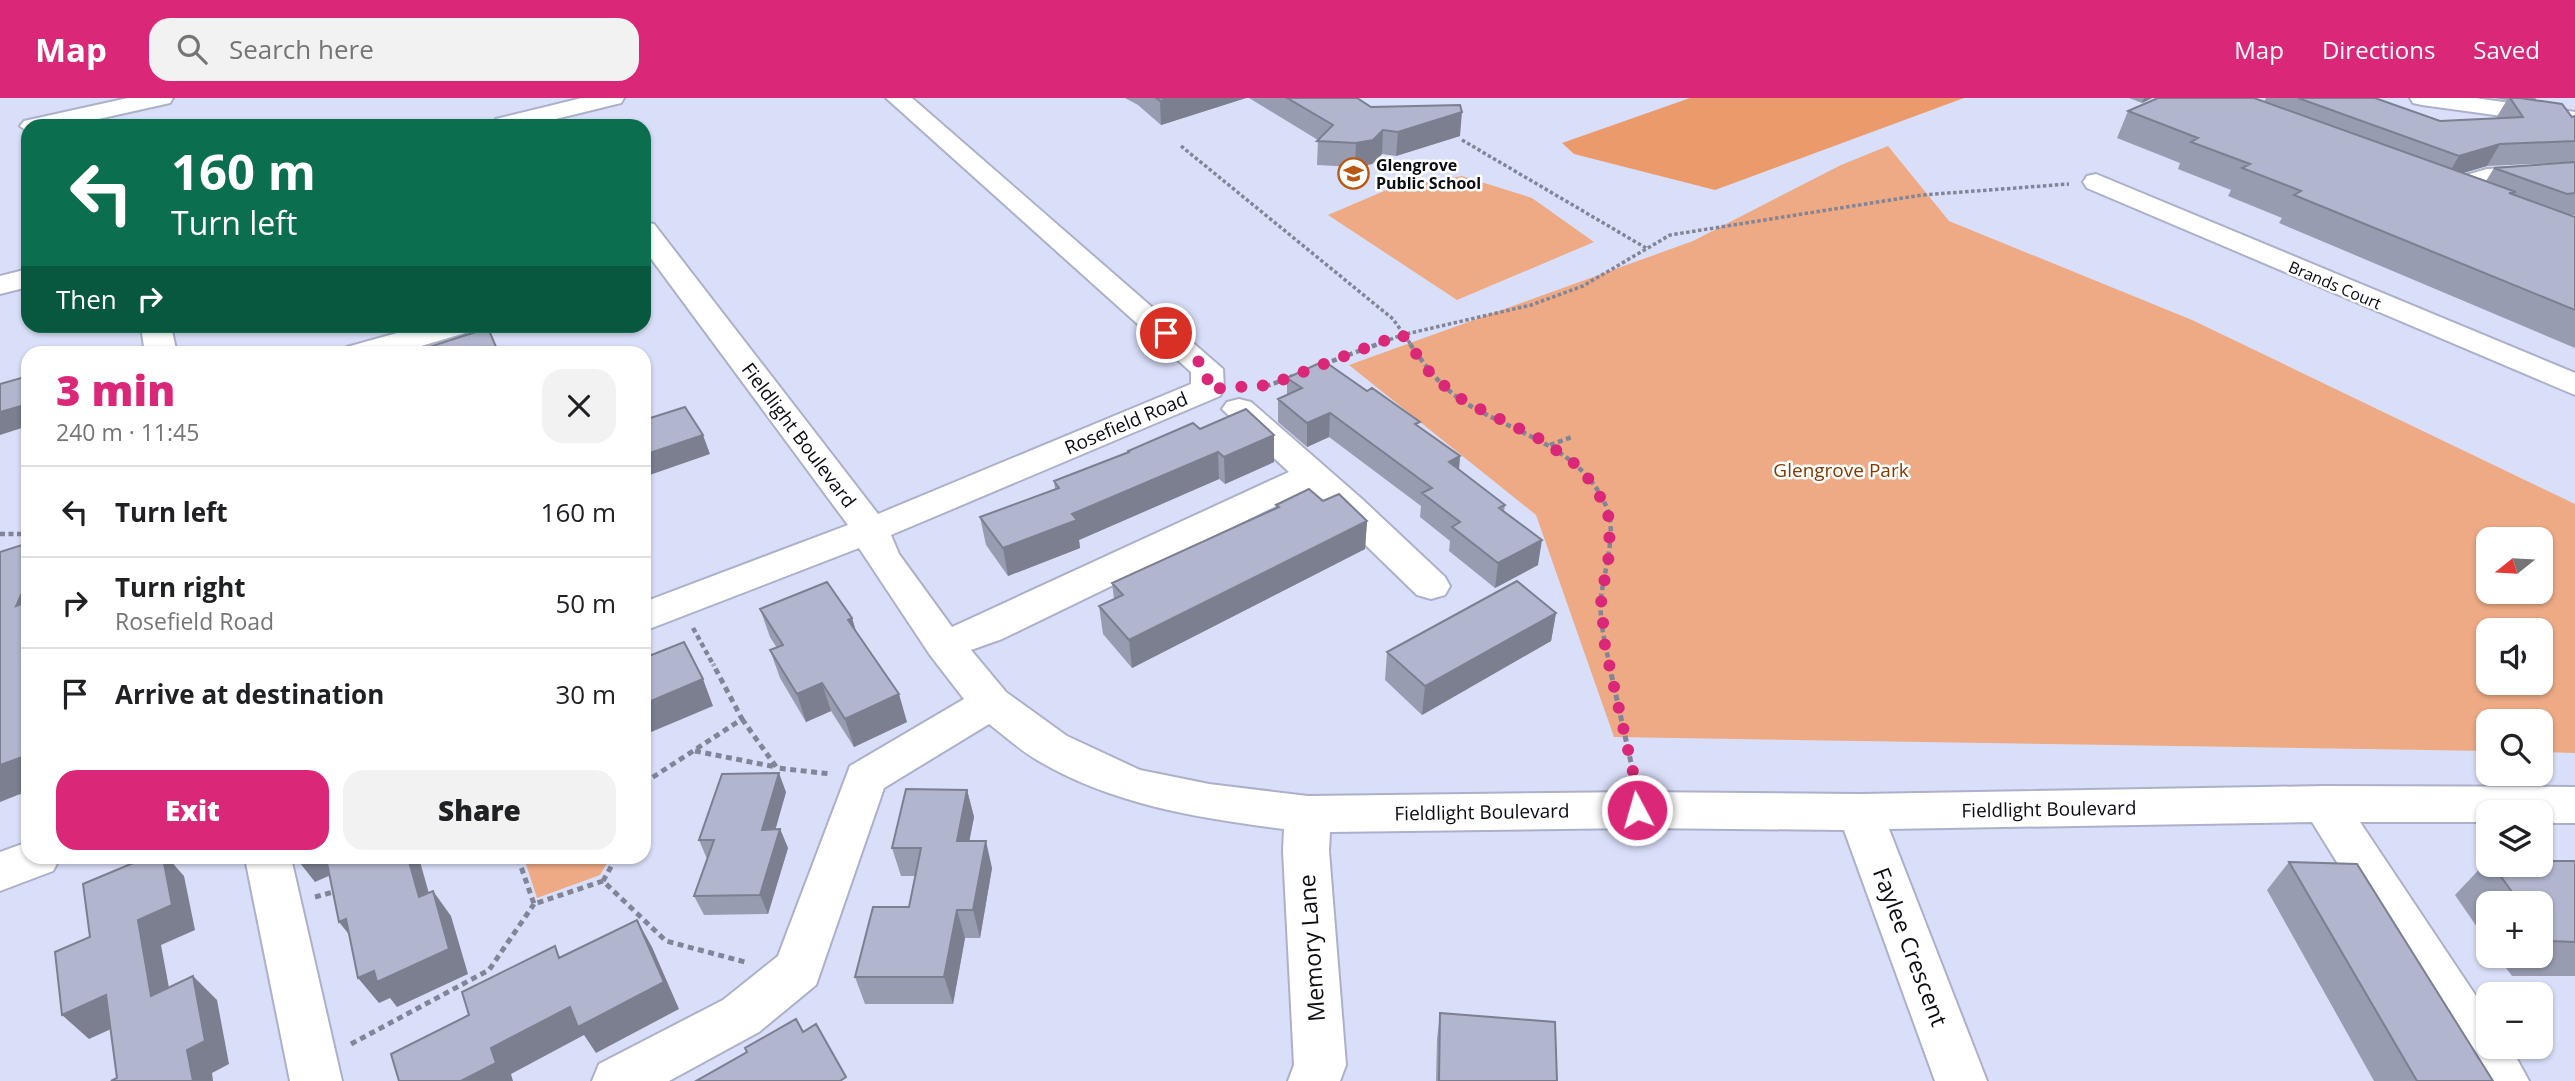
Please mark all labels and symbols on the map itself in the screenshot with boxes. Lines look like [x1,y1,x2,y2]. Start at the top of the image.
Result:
place label: Glengrove Public School [1376,154,1481,194]
school or university icon: Glengrove Public School [1336,157,1370,191]
street label: Brands Court [2285,256,2385,315]
pin [1136,303,1196,363]
street label: Fieldlight Boulevard [736,357,862,513]
street label: Rosefield Road [1060,385,1192,461]
park label: Glengrove Park [1773,457,1909,483]
north arrow [2476,527,2553,604]
position arrow [1600,773,1674,847]
street label: Fieldlight Boulevard [1961,794,2137,824]
street label: Fieldlight Boulevard [1394,797,1570,827]
street label: Faylee Crescent [1866,863,1956,1031]
street label: Memory Lane [1290,873,1332,1023]

